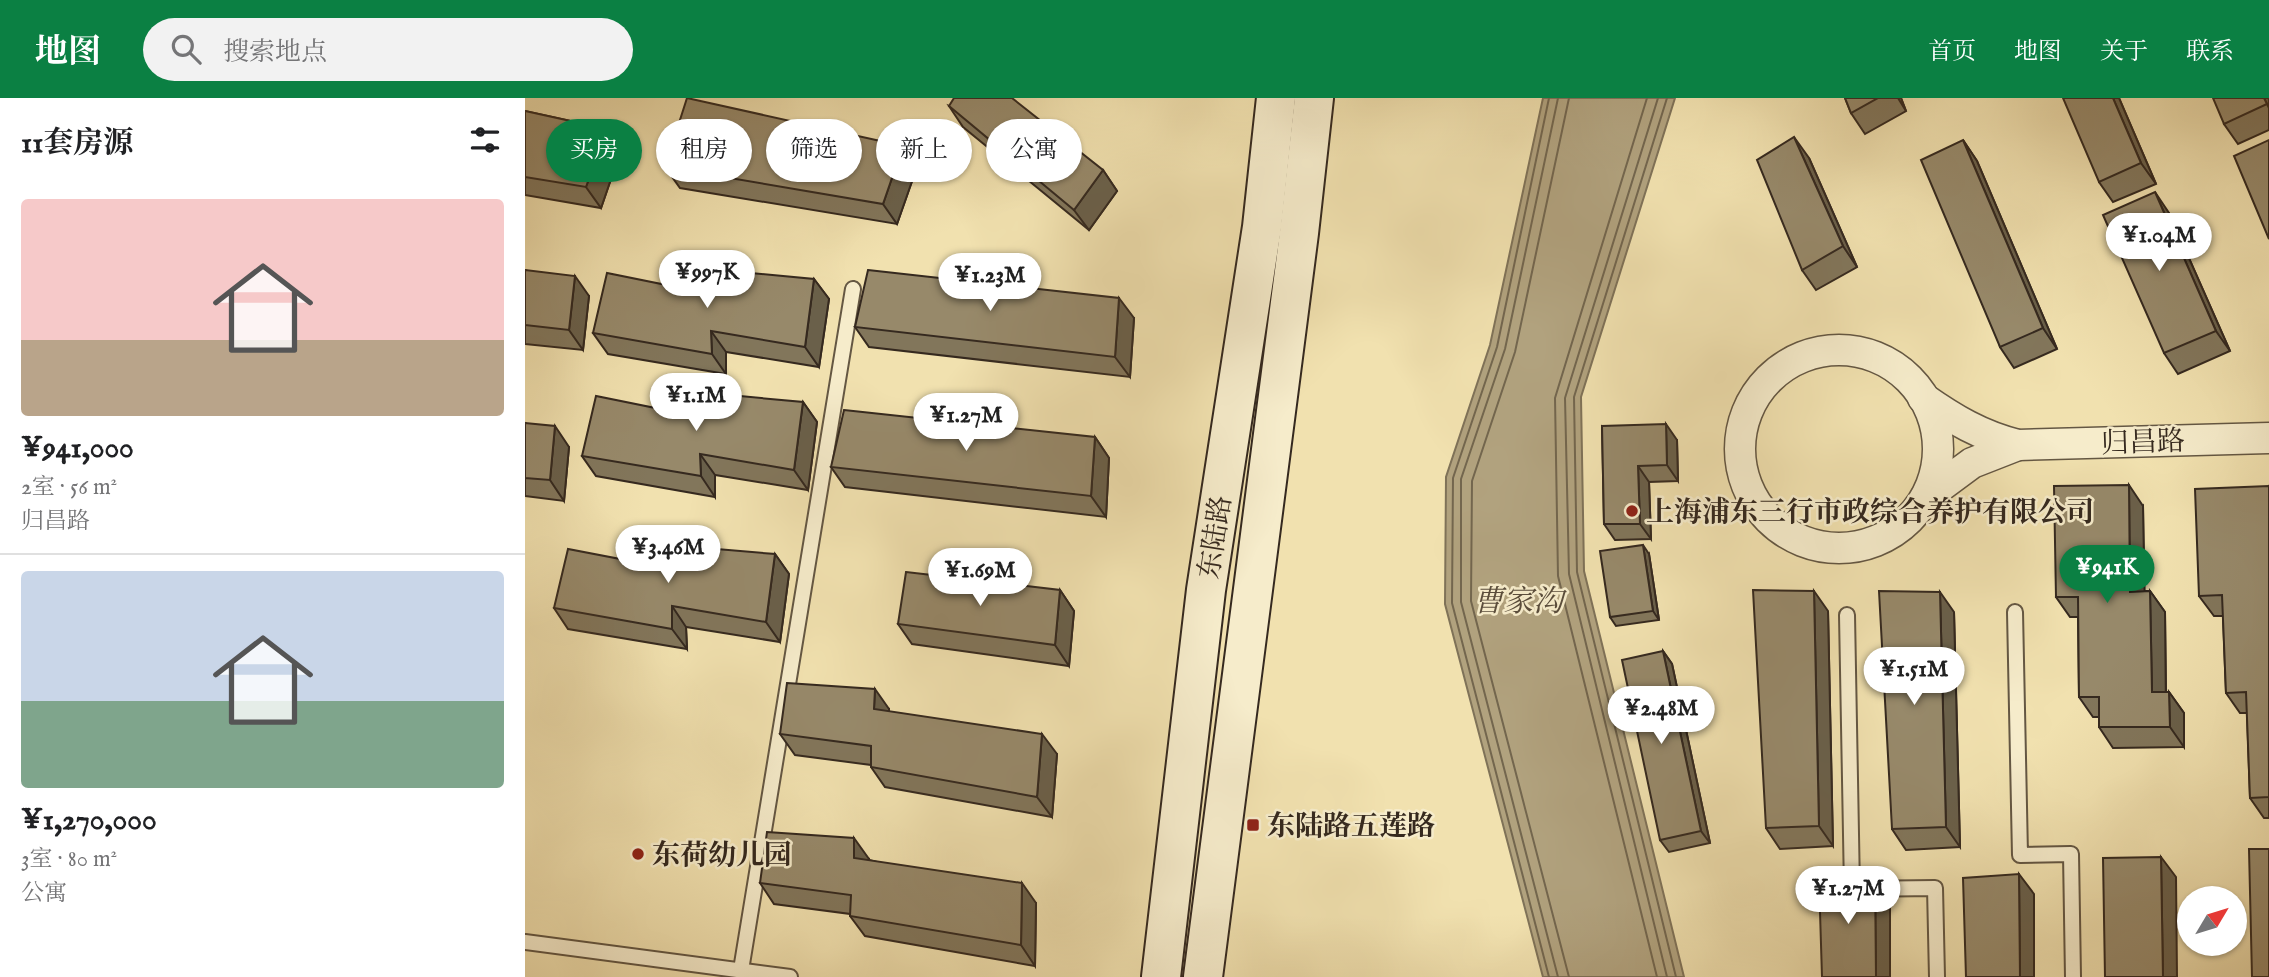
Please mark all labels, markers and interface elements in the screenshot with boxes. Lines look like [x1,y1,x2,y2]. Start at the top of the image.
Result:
search box [143,18,633,81]
icon: search [167,30,205,68]
text: 地图 [35,32,101,74]
text: 搜索地点 [223,36,327,69]
text: 首页 [1928,37,1976,68]
text: 地图 [2014,37,2062,68]
text: 关于 [2100,37,2148,68]
text: 联系 [2186,37,2234,68]
chip: 买房 [546,119,642,182]
chip: 租房 [656,119,752,182]
chip: 筛选 [766,119,862,182]
chip: 新上 [876,119,972,182]
chip: 公寓 [986,119,1082,182]
icon: filters [466,121,504,159]
text: 11套房源 [21,125,133,163]
pin: ¥1.04M [2102,214,2216,273]
text: ¥1.04M [2122,221,2196,250]
icon: home [200,245,326,371]
pin: ¥997K [658,250,756,310]
pin: ¥1.23M [933,254,1047,313]
text: ¥997K [675,258,739,287]
text: ¥1.23M [954,261,1026,290]
pin: ¥1.1M [647,374,745,433]
text: ¥1.1M [666,381,726,410]
pin: ¥1.27M [909,394,1023,453]
text: ¥1.27M [929,401,1003,430]
street label: 归昌路 [2100,425,2186,462]
text: ¥941,000 [21,430,134,468]
text: 2室 · 56 m² [21,473,117,502]
street label: 东陆路 [1193,493,1240,582]
place label: 上海浦东三行市政综合养护有限公司 [1646,496,2094,531]
marker: 上海浦东三行市政综合养护有限公司 [1624,503,1640,519]
text: 归昌路 [21,507,90,536]
pin: ¥3.46M [611,526,725,585]
text: ¥3.46M [631,533,705,562]
pin: ¥941K [2058,546,2156,605]
pin: ¥1.69M [923,548,1037,608]
text: ¥941K [2075,553,2139,582]
text: ¥1.69M [944,556,1016,585]
water label: 曹家沟 [1473,584,1567,622]
icon: home [200,617,326,743]
pin: ¥1.51M [1857,648,1971,707]
text: ¥1.51M [1880,655,1948,684]
pin: ¥2.48M [1604,686,1718,746]
text: ¥2.48M [1624,694,1698,723]
text: ¥1,270,000 [21,802,157,840]
place label: 东陆路五莲路 [1267,810,1435,845]
marker: 东陆路五莲路 [1245,817,1261,833]
place label: 东荷幼儿园 [652,839,792,874]
text: 3室 · 80 m² [21,845,117,874]
marker: 东荷幼儿园 [630,846,646,862]
pin: ¥1.27M [1791,866,1905,926]
text: ¥1.27M [1811,874,1885,903]
text: 公寓 [21,879,67,908]
north arrow [2177,886,2247,956]
map controls [2177,886,2247,956]

